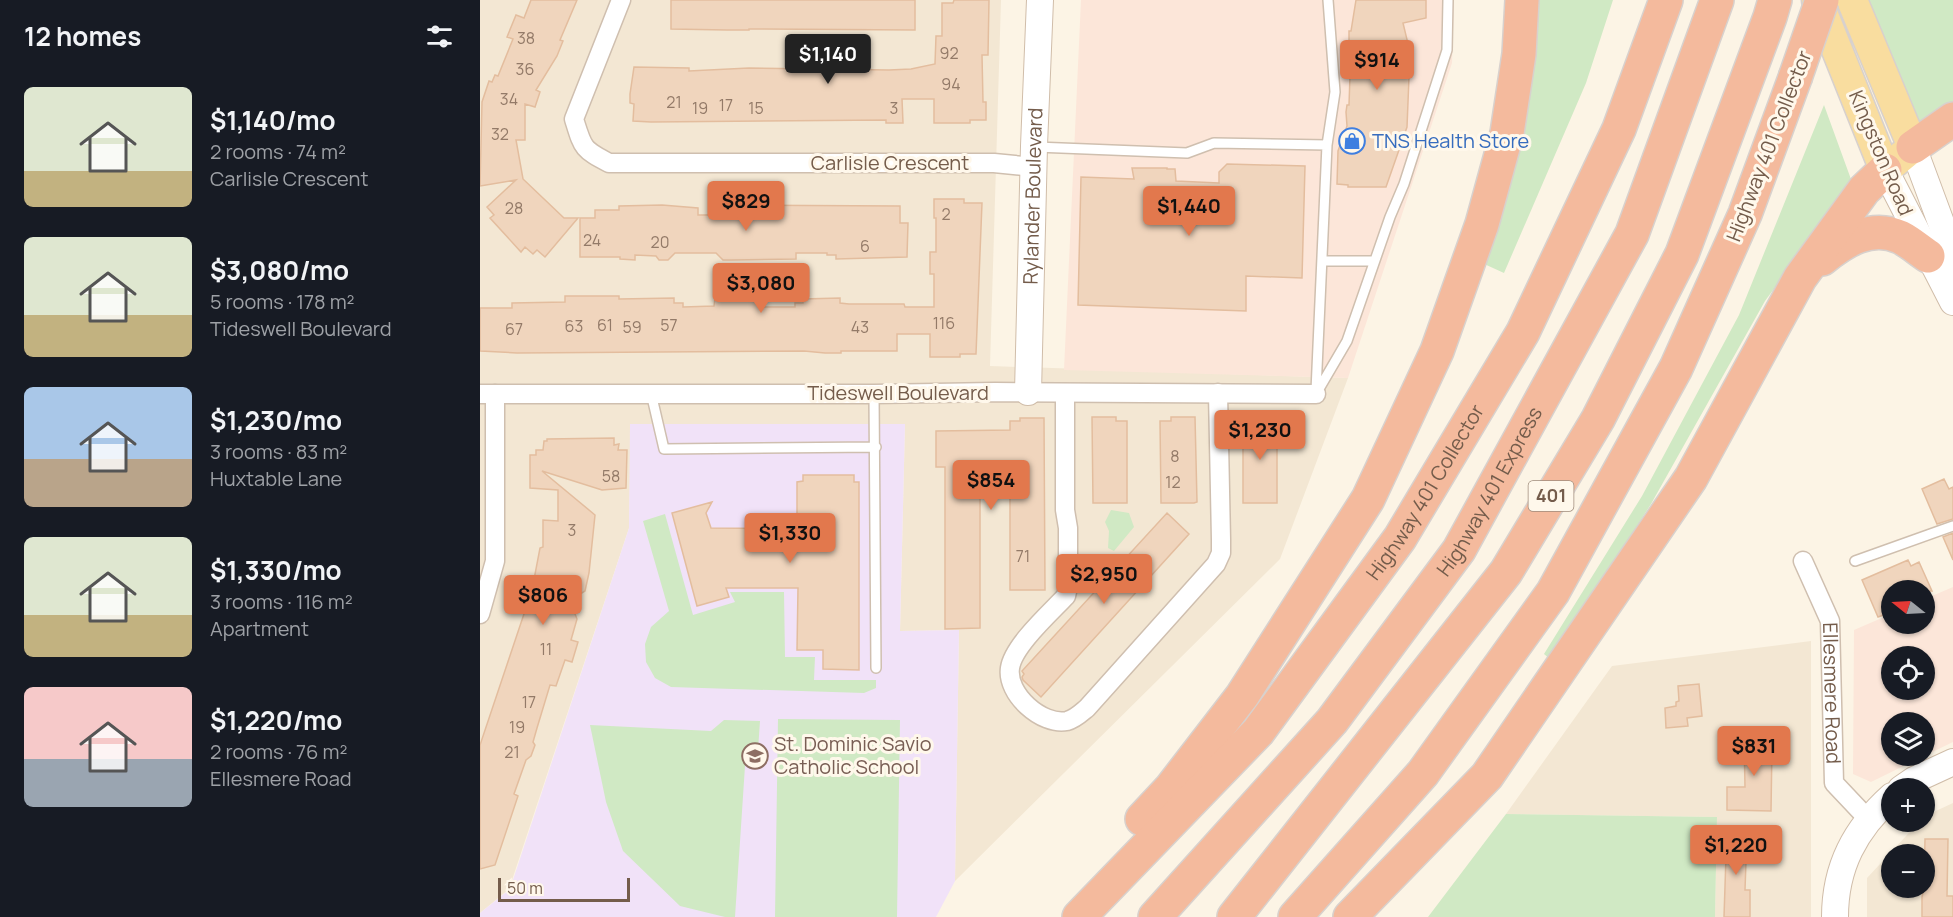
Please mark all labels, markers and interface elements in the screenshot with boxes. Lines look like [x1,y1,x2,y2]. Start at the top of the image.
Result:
text: 12 homes [24,18,141,54]
icon: filters [423,20,456,53]
house number: 38 [517,27,535,49]
pin: $1,140 [779,34,877,85]
text: $1,140 [799,40,857,67]
pin: $914 [1341,40,1413,91]
house number: 92 [939,42,959,64]
text: $914 [1354,46,1400,73]
street label: Highway 401 Collector [1720,46,1817,245]
house number: 36 [516,58,534,80]
house number: 94 [941,73,961,95]
street label: Kingston Road [1843,86,1920,220]
house number: 34 [500,88,518,110]
house number: 21 [666,91,682,113]
house number: 17 [719,94,733,116]
house number: 19 [692,97,708,119]
house number: 15 [748,97,764,119]
house number: 3 [890,97,898,119]
text: $1,140/mo [210,102,335,138]
street label: Rylander Boulevard [1017,107,1049,285]
icon: home [72,111,144,183]
house number: 32 [491,123,509,145]
shop icon: TNS Health Store [1337,126,1367,156]
place label: TNS Health Store [1372,127,1529,154]
text: 2 rooms · 74 m² [210,138,346,165]
street label: Carlisle Crescent [811,149,969,176]
text: Carlisle Crescent [210,165,368,192]
pin: $829 [710,181,782,232]
pin: $1,440 [1140,186,1238,237]
text: $829 [721,187,771,214]
text: $1,440 [1157,192,1221,219]
house number: 28 [505,197,523,219]
house number: 2 [941,203,951,225]
house number: 24 [583,229,601,251]
house number: 20 [651,231,669,253]
house number: 6 [860,235,870,257]
text: $3,080/mo [210,252,349,288]
icon: home [72,261,144,333]
pin: $3,080 [712,263,810,314]
text: $3,080 [727,269,795,296]
text: 5 rooms · 178 m² [210,288,355,315]
house number: 116 [933,312,955,334]
house number: 61 [597,314,613,336]
house number: 57 [660,314,678,336]
text: Tideswell Boulevard [210,315,392,342]
house number: 63 [565,315,583,337]
house number: 59 [622,316,642,338]
house number: 43 [851,316,869,338]
house number: 67 [505,318,523,340]
street label: Tideswell Boulevard [807,379,989,406]
street label: Highway 401 Collector [1360,399,1490,585]
text: $1,230/mo [210,402,342,438]
street label: Highway 401 Express [1430,402,1548,582]
pin: $1,230 [1211,410,1309,461]
icon: home [72,411,144,483]
text: $1,230 [1228,416,1292,443]
text: 3 rooms · 83 m² [210,438,347,465]
house number: 8 [1170,445,1180,467]
pin: $854 [955,460,1027,511]
text: Huxtable Lane [210,465,342,492]
house number: 58 [602,465,620,487]
text: $854 [967,466,1015,493]
house number: 12 [1165,471,1181,493]
road number: 401 [1528,481,1574,511]
pin: $1,330 [741,513,839,564]
house number: 3 [568,519,576,541]
text: $1,330 [758,519,822,546]
house number: 71 [1016,545,1030,567]
text: $1,330/mo [210,552,342,588]
pin: $2,950 [1055,554,1153,605]
text: $2,950 [1070,560,1138,587]
icon: home [72,561,144,633]
pin: $806 [507,575,579,626]
north arrow [1881,580,1935,634]
map controls [1881,580,1935,898]
text: $806 [518,581,568,608]
text: 3 rooms · 116 m² [210,588,353,615]
text: Apartment [210,615,309,642]
street label: Ellesmere Road [1817,622,1848,764]
house number: 11 [540,638,552,660]
button: locate [1881,646,1935,700]
house number: 17 [522,691,536,713]
text: $1,220/mo [210,702,342,738]
icon: home [72,711,144,783]
button: layers [1881,712,1935,766]
house number: 19 [509,716,525,738]
pin: $831 [1718,726,1790,777]
place label: St. Dominic Savio Catholic School [774,730,932,780]
text: $831 [1731,732,1777,759]
text: 2 rooms · 76 m² [210,738,347,765]
house number: 21 [504,741,520,763]
school or university icon: St. Dominic Savio Catholic School [740,741,770,771]
text: Ellesmere Road [210,765,352,792]
button: + [1881,778,1935,832]
pin: $1,220 [1687,825,1785,876]
text: $1,220 [1704,831,1768,858]
button: − [1881,844,1935,898]
scale bar [498,875,630,902]
text: 50 m [507,877,543,899]

